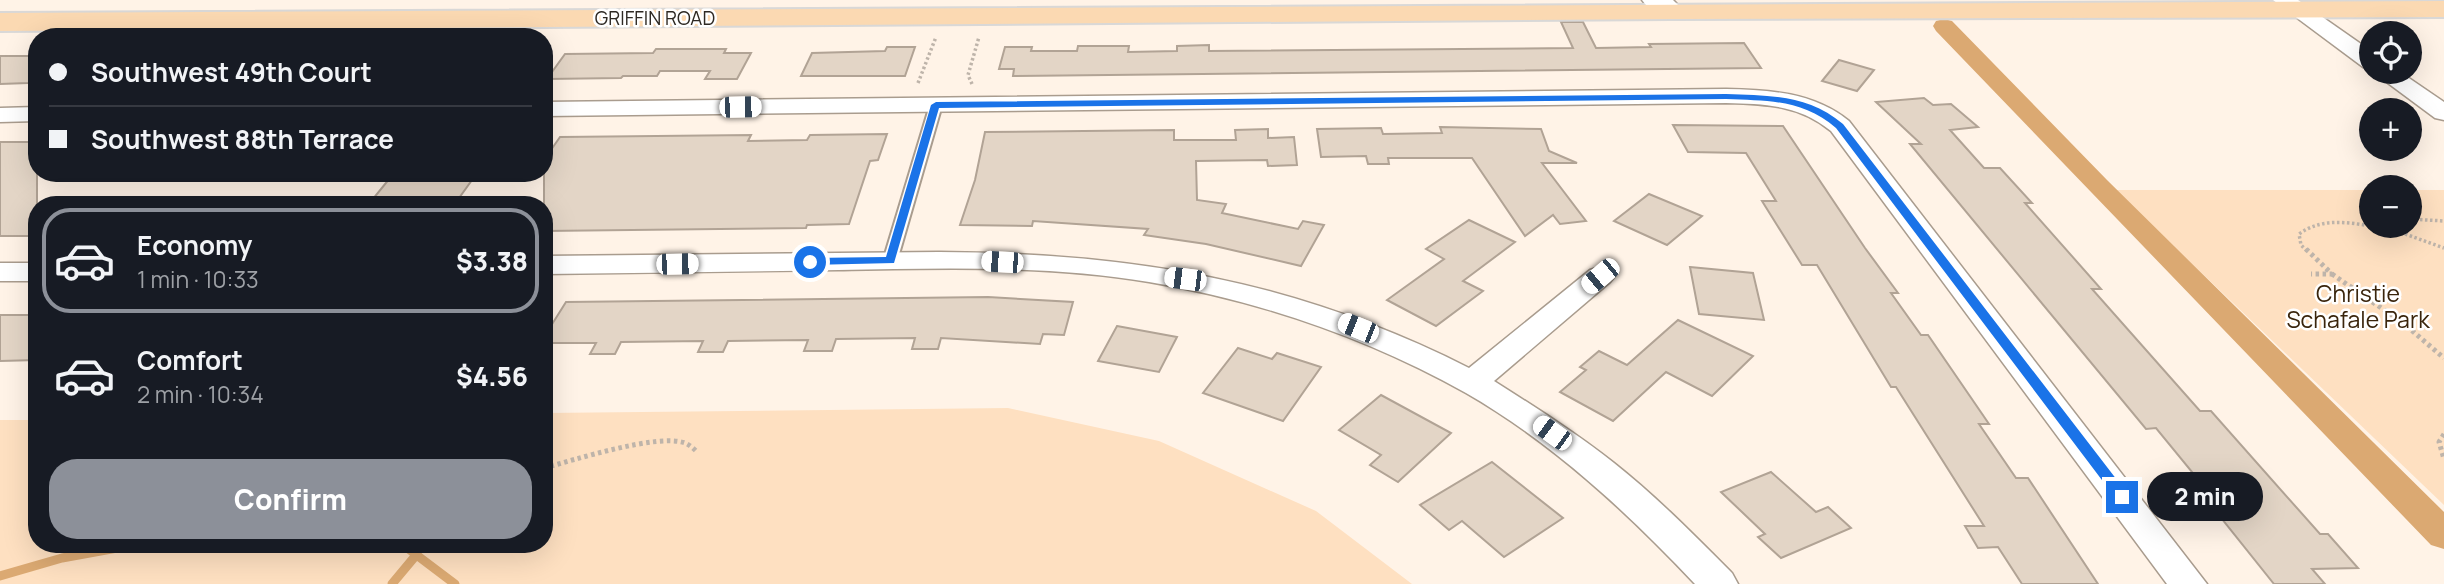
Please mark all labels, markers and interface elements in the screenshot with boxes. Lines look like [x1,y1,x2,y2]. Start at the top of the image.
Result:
street label: GRIFFIN ROAD [595,5,715,31]
map controls [2359,21,2422,238]
button: locate [2359,21,2422,84]
text: Southwest 49th Court [91,54,372,90]
car [719,96,762,118]
button: + [2359,98,2422,161]
text: Southwest 88th Terrace [91,121,394,157]
button: − [2359,175,2422,238]
text: Economy [137,227,252,263]
icon: car [53,229,116,292]
text: $3.38 [456,243,528,279]
route start [794,246,826,278]
car [981,250,1024,274]
car [656,253,699,275]
car [1578,254,1623,298]
text: 1 min · 10:33 [137,263,259,295]
car [1163,266,1208,292]
park label: Christie Schafale Park [2286,277,2430,335]
car [1335,310,1382,346]
text: Comfort [137,342,243,378]
icon: car [53,344,116,407]
text: $4.56 [456,358,528,394]
text: 2 min · 10:34 [137,378,264,410]
car [1529,412,1576,454]
button: Confirm [49,459,532,539]
callout: 2 min [2146,472,2262,522]
text: 2 min [2175,480,2236,512]
route end [2106,481,2138,513]

